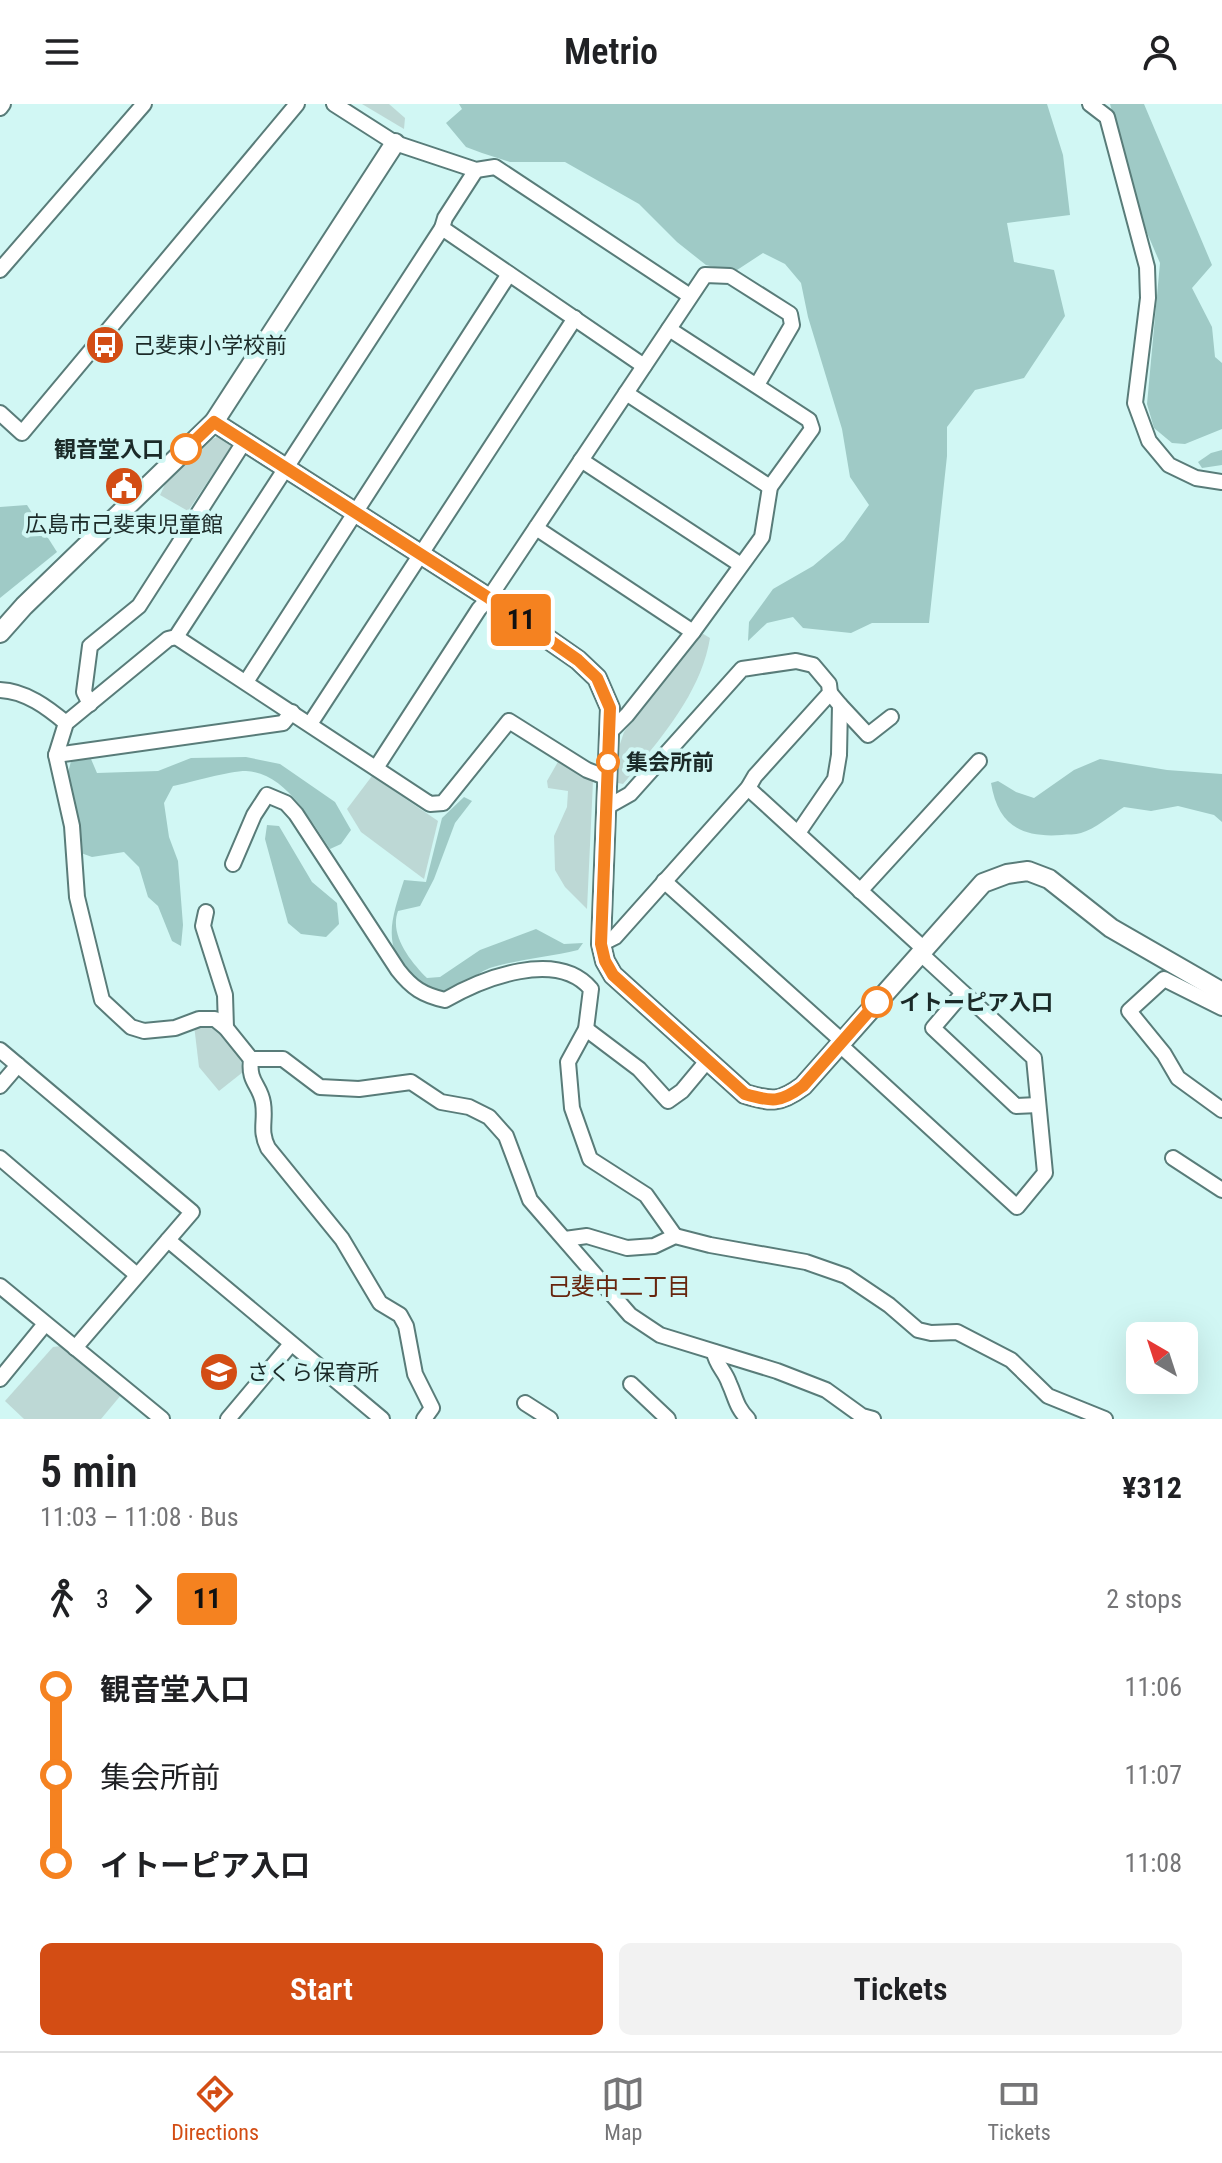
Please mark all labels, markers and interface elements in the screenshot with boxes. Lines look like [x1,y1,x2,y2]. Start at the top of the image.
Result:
icon: menu [40,30,84,74]
icon: person [1138,30,1182,74]
text: Metrio [564,31,658,73]
bus stop icon: 己斐東小学校前 [84,324,126,366]
place label: 己斐東小学校前 [133,333,287,358]
marker: 観音堂入口 [171,434,201,464]
place label: 観音堂入口 [54,437,164,462]
public building icon: 広島市己斐東児童館 [103,465,145,507]
place label: 広島市己斐東児童館 [25,512,223,537]
line badge: 11 [485,594,557,646]
text: 11 [507,603,535,636]
place label: 集会所前 [626,750,714,775]
marker: 集会所前 [597,751,619,773]
marker: イトーピア入口 [862,987,892,1017]
place label: イトーピア入口 [899,990,1053,1015]
district label: 己斐中二丁目 [547,1273,691,1301]
north arrow [1126,1322,1198,1394]
map controls [1126,1322,1198,1394]
school or university icon: さくら保育所 [198,1351,240,1393]
place label: さくら保育所 [247,1360,379,1385]
text: 5 min [40,1446,137,1498]
text: ¥312 [1122,1470,1182,1505]
text: 11:03 – 11:08 · Bus [40,1502,239,1532]
icon: walk [40,1577,84,1621]
icon: forward [121,1577,165,1621]
text: 11 [193,1582,221,1615]
text: 3 [96,1584,109,1614]
text: 2 stops [1106,1584,1182,1614]
text: 観音堂入口 [100,1672,250,1707]
text: 11:06 [1125,1672,1182,1702]
text: 集会所前 [100,1760,220,1795]
text: 11:07 [1125,1760,1182,1790]
text: イトーピア入口 [100,1848,310,1883]
text: 11:08 [1125,1848,1182,1878]
button: Start [40,1943,603,2035]
button: Tickets [619,1943,1182,2035]
tab: Directions [171,2072,259,2145]
tab: Map [601,2072,645,2145]
tab: Tickets [988,2072,1051,2145]

